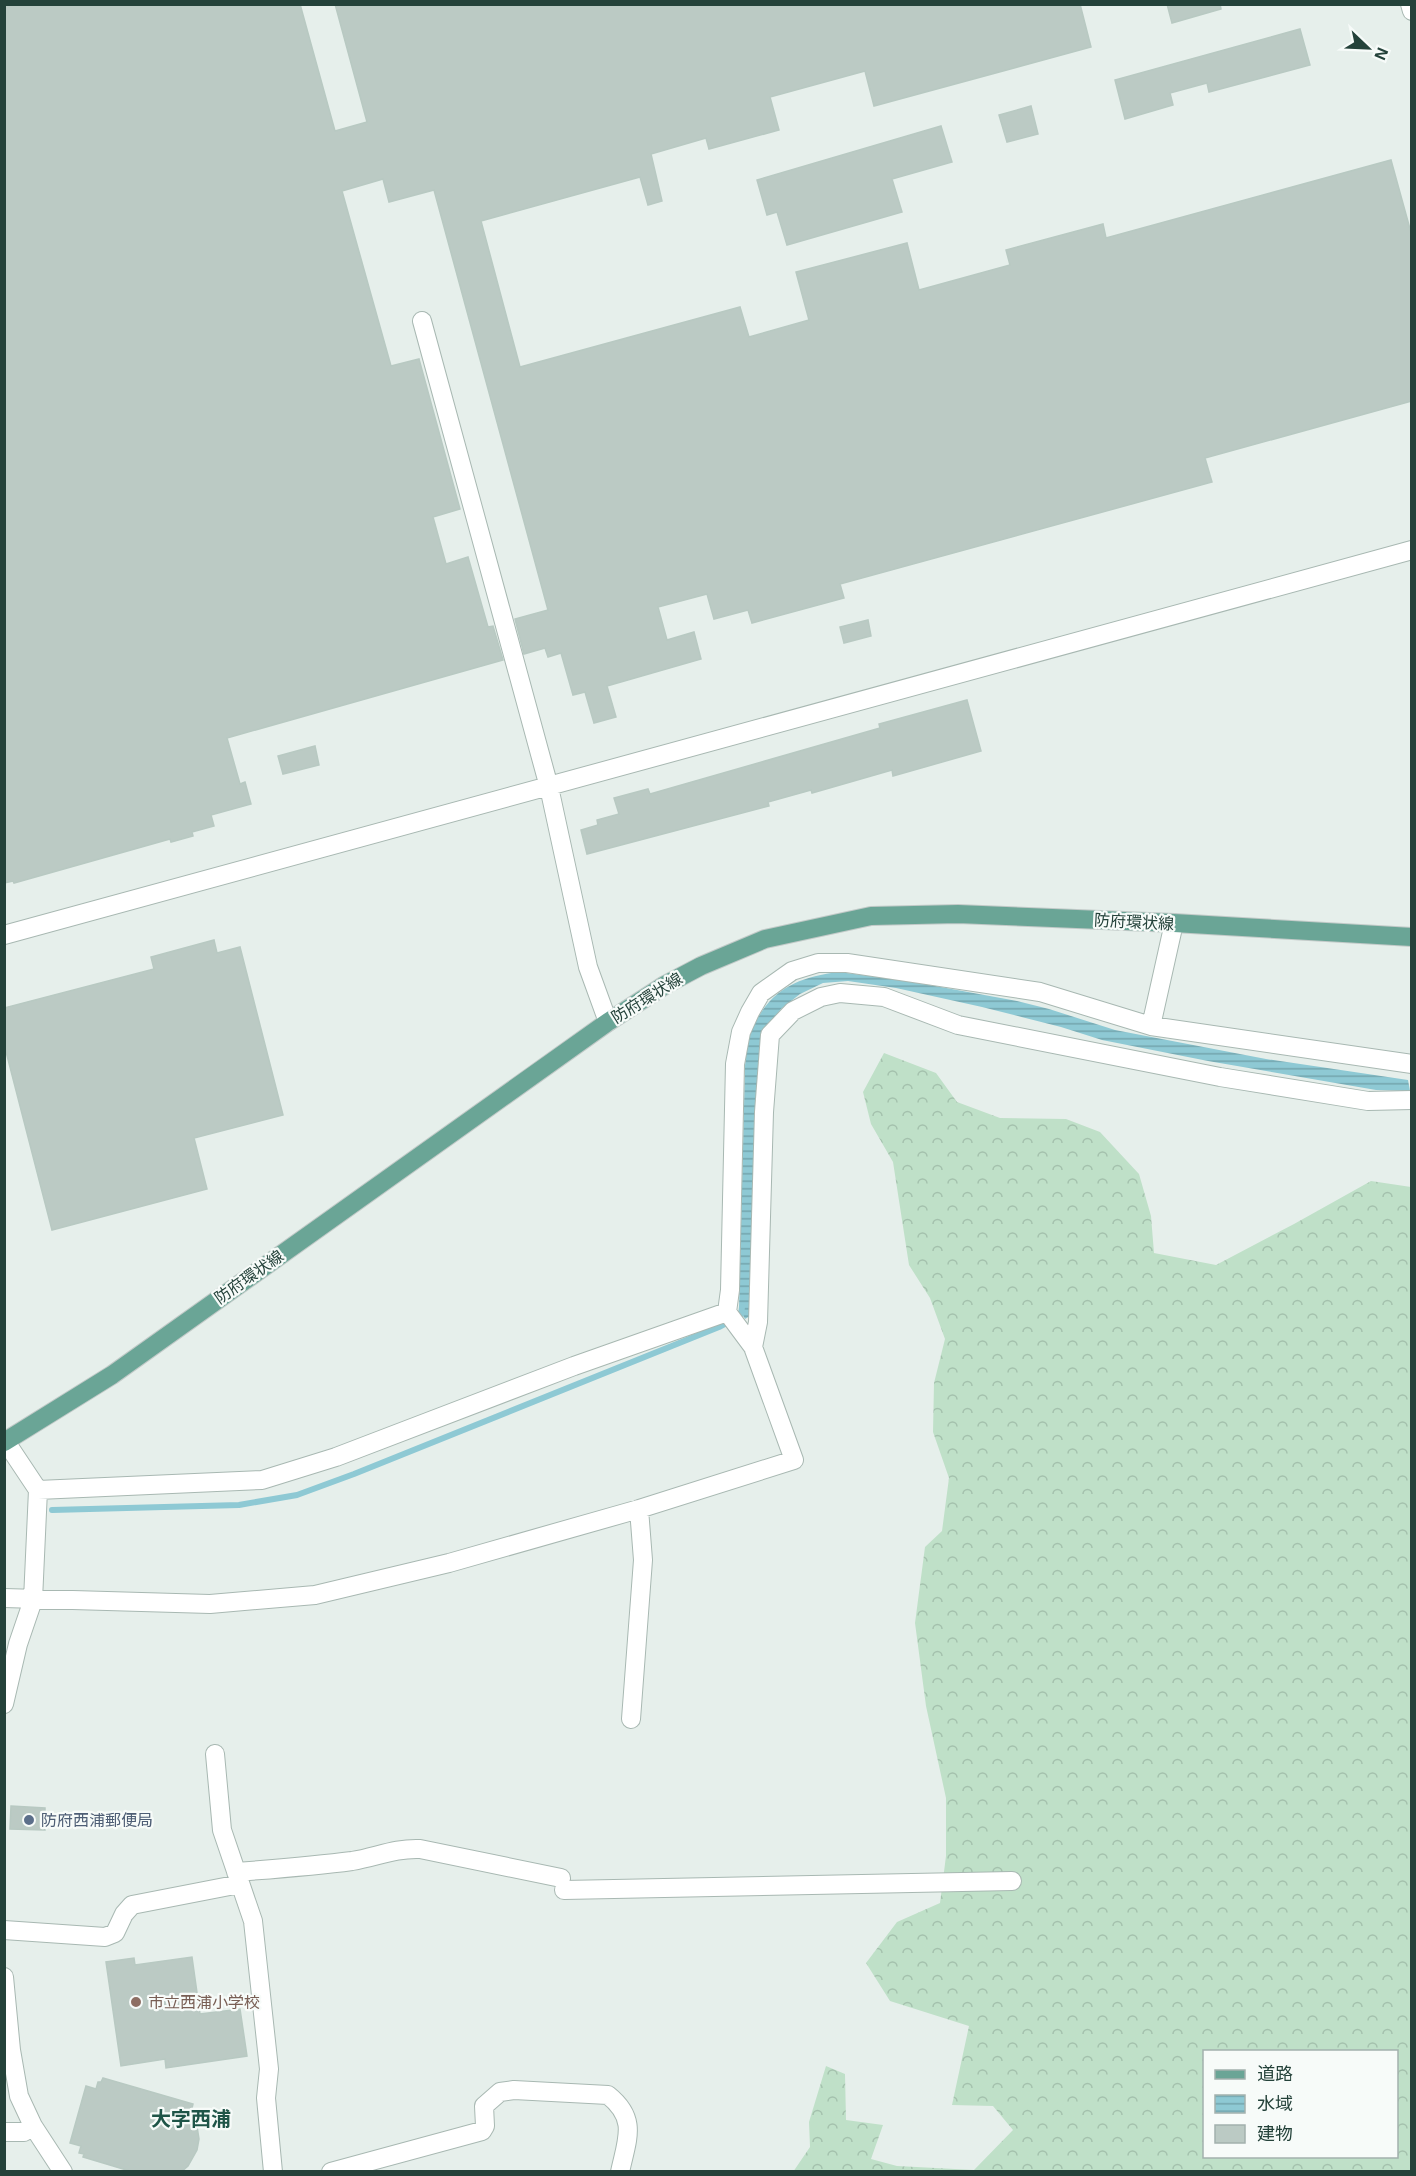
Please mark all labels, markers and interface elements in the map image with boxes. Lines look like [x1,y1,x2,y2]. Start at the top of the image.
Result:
north arrow [1338,18,1398,78]
text: N [1371,45,1391,62]
street label: 防府環状線 [1094,911,1174,933]
street label: 防府環状線 [609,970,685,1026]
street label: 防府環状線 [211,1247,287,1307]
place label: 防府西浦郵便局 [41,1812,153,1829]
marker: 防府西浦郵便局 [22,1813,36,1827]
place label: 市立西浦小学校 [148,1994,260,2011]
marker: 市立西浦小学校 [129,1995,143,2009]
legend [1203,2050,1398,2158]
text: 道路 [1257,2064,1293,2084]
text: 水域 [1257,2094,1293,2114]
district label: 大字西浦 [151,2108,231,2130]
text: 建物 [1257,2124,1293,2144]

